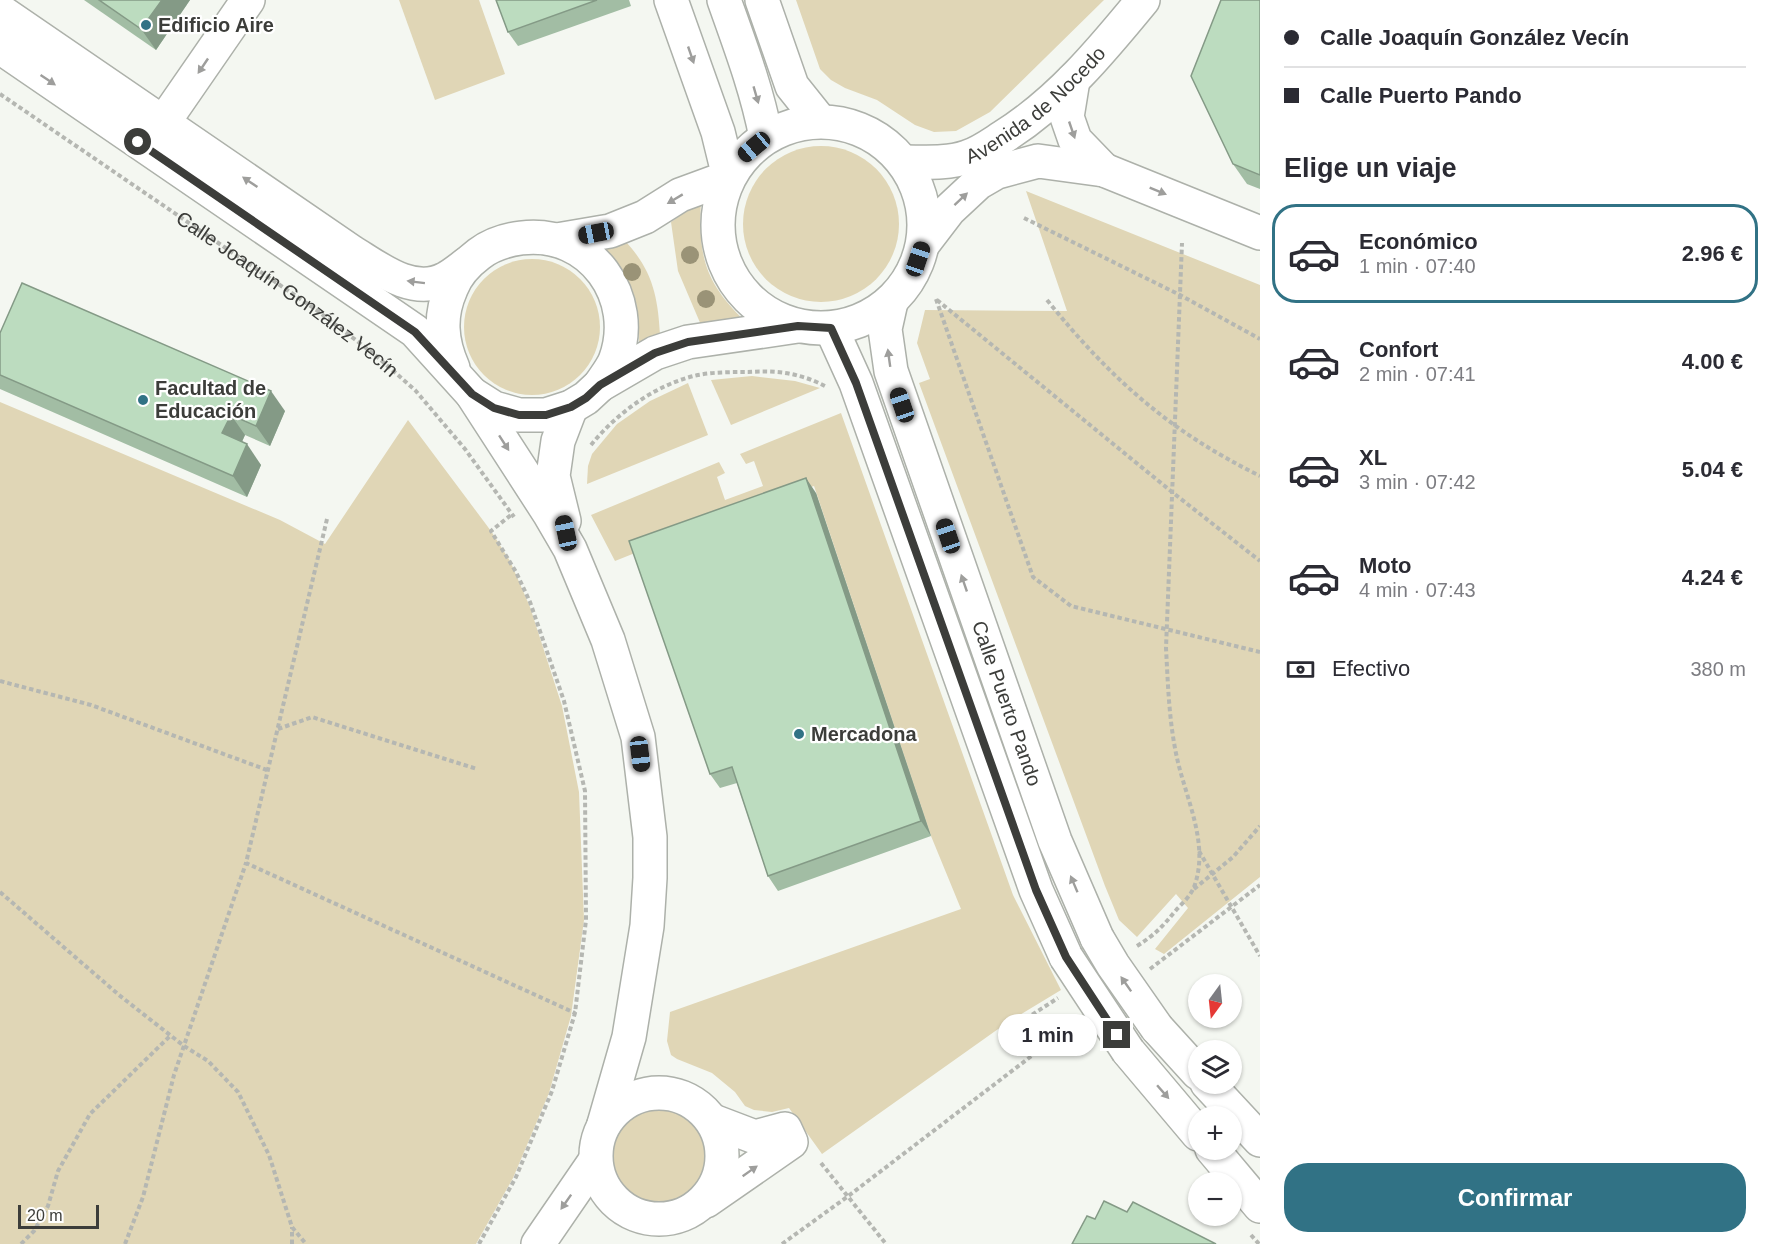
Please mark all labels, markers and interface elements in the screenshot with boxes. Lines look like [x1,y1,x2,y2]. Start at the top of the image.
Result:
place label: Edificio Aire [158,14,274,36]
marker: Edificio Aire [139,18,153,32]
text: Calle Joaquín González Vecín [1320,25,1629,50]
street label: Avenida de Nocedo [962,42,1110,168]
one-way arrow [686,46,696,64]
one-way arrow [197,57,209,73]
one-way arrow [40,74,56,86]
text: Calle Puerto Pando [1320,83,1522,108]
one-way arrow [752,86,761,104]
one-way arrow [1068,121,1077,139]
route start [124,128,151,155]
car [734,129,774,165]
text: Elige un viaje [1284,153,1457,183]
one-way arrow [242,177,259,188]
one-way arrow [1149,187,1167,196]
one-way arrow [666,193,683,203]
one-way arrow [953,193,968,206]
street label: Calle Joaquín González Vecín [172,207,403,381]
car [577,221,615,245]
icon: car [1287,227,1341,281]
text: Económico [1359,229,1478,254]
car [904,239,932,279]
text: 2.96 € [1682,241,1743,266]
text: 1 min · 07:40 [1359,255,1476,277]
one-way arrow [406,277,425,287]
icon: car [1287,335,1341,389]
text: Confort [1359,337,1438,362]
one-way arrow [884,349,893,368]
text: 4.00 € [1682,349,1743,374]
text: 2 min · 07:41 [1359,363,1476,385]
place label: Facultad de Educación [155,377,266,422]
car [888,385,916,425]
marker: Facultad de Educación [136,393,150,407]
one-way arrow [498,435,509,451]
icon: car [1287,443,1341,497]
text: XL [1359,445,1387,470]
text: 5.04 € [1682,457,1743,482]
text: 3 min · 07:42 [1359,471,1476,493]
car [553,514,579,552]
car [934,516,962,556]
icon: car [1287,551,1341,605]
text: Moto [1359,553,1412,578]
text: 4.24 € [1682,565,1743,590]
one-way arrow [959,573,969,591]
text: 4 min · 07:43 [1359,579,1476,601]
street label: Calle Puerto Pando [968,618,1046,789]
icon: cash [1284,653,1317,686]
text: Efectivo [1332,656,1410,681]
text: 380 m [1690,658,1746,680]
place label: Mercadona [811,723,917,745]
marker: Mercadona [792,727,806,741]
car [629,735,651,773]
one-way arrow [1069,876,1078,893]
north arrow [1188,974,1242,1028]
map controls [1188,974,1242,1226]
one-way arrow [1120,976,1132,992]
callout: 1 min [997,1014,1096,1056]
route end [1103,1021,1130,1048]
text: 1 min [1021,1024,1074,1046]
button: layers [1188,1040,1242,1094]
one-way arrow [1156,1084,1169,1099]
button: + [1188,1106,1242,1160]
button: Confirmar [1284,1163,1746,1232]
one-way arrow [742,1166,758,1177]
button: − [1188,1172,1242,1226]
one-way arrow [560,1194,572,1210]
scale bar [18,1202,99,1230]
text: 20 m [27,1207,63,1224]

